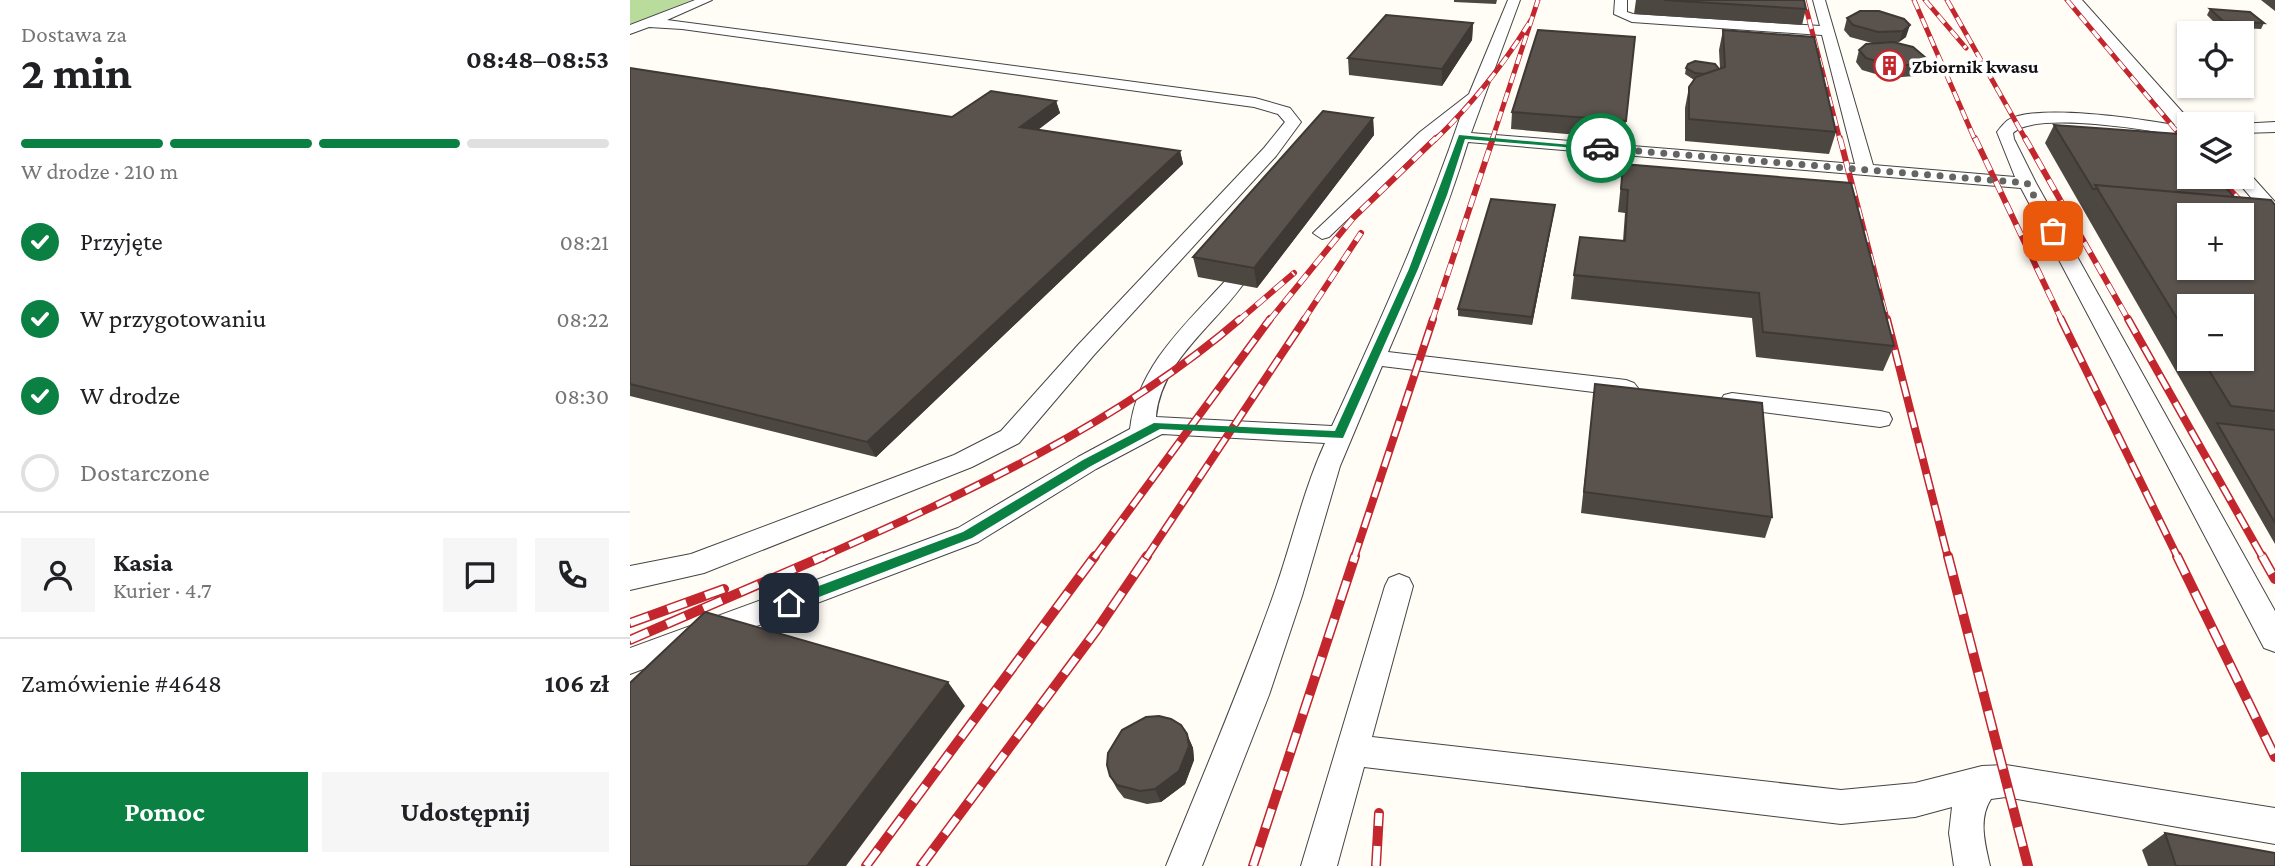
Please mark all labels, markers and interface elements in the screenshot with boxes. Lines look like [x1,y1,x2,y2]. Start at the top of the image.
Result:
text: Dostawa za [21,21,127,47]
map controls [2177,21,2254,371]
button: locate [2177,21,2254,98]
text: 08:48–08:53 [466,45,609,74]
text: 2 min [21,47,132,98]
building icon: Zbiornik kwasu [1872,49,1906,83]
place label: Zbiornik kwasu [1912,56,2039,77]
button: layers [2177,112,2254,189]
courier [1566,113,1636,183]
icon: car [1582,129,1620,167]
text: W drodze · 210 m [21,158,178,184]
pin [2023,201,2083,261]
button: + [2177,203,2254,280]
icon: bag [2034,212,2072,250]
icon: check [21,223,59,261]
text: Przyjęte [80,227,163,256]
text: 08:21 [560,229,609,255]
button: − [2177,294,2254,371]
icon: check [21,300,59,338]
text: W przygotowaniu [80,304,266,333]
text: 08:22 [557,306,609,332]
icon: check [21,377,59,415]
text: W drodze [80,381,180,410]
text: 08:30 [554,383,609,409]
text: Dostarczone [80,458,210,487]
button: person [21,538,95,612]
button: chat [443,538,517,612]
button: phone [535,538,609,612]
text: Kasia [113,548,173,577]
pin [759,573,819,633]
text: Kurier · 4.7 [113,577,212,603]
icon: home [770,584,808,622]
text: Zamówienie #4648 [21,669,222,698]
text: 106 zł [545,669,609,698]
button: Pomoc [21,772,308,852]
button: Udostępnij [322,772,609,852]

